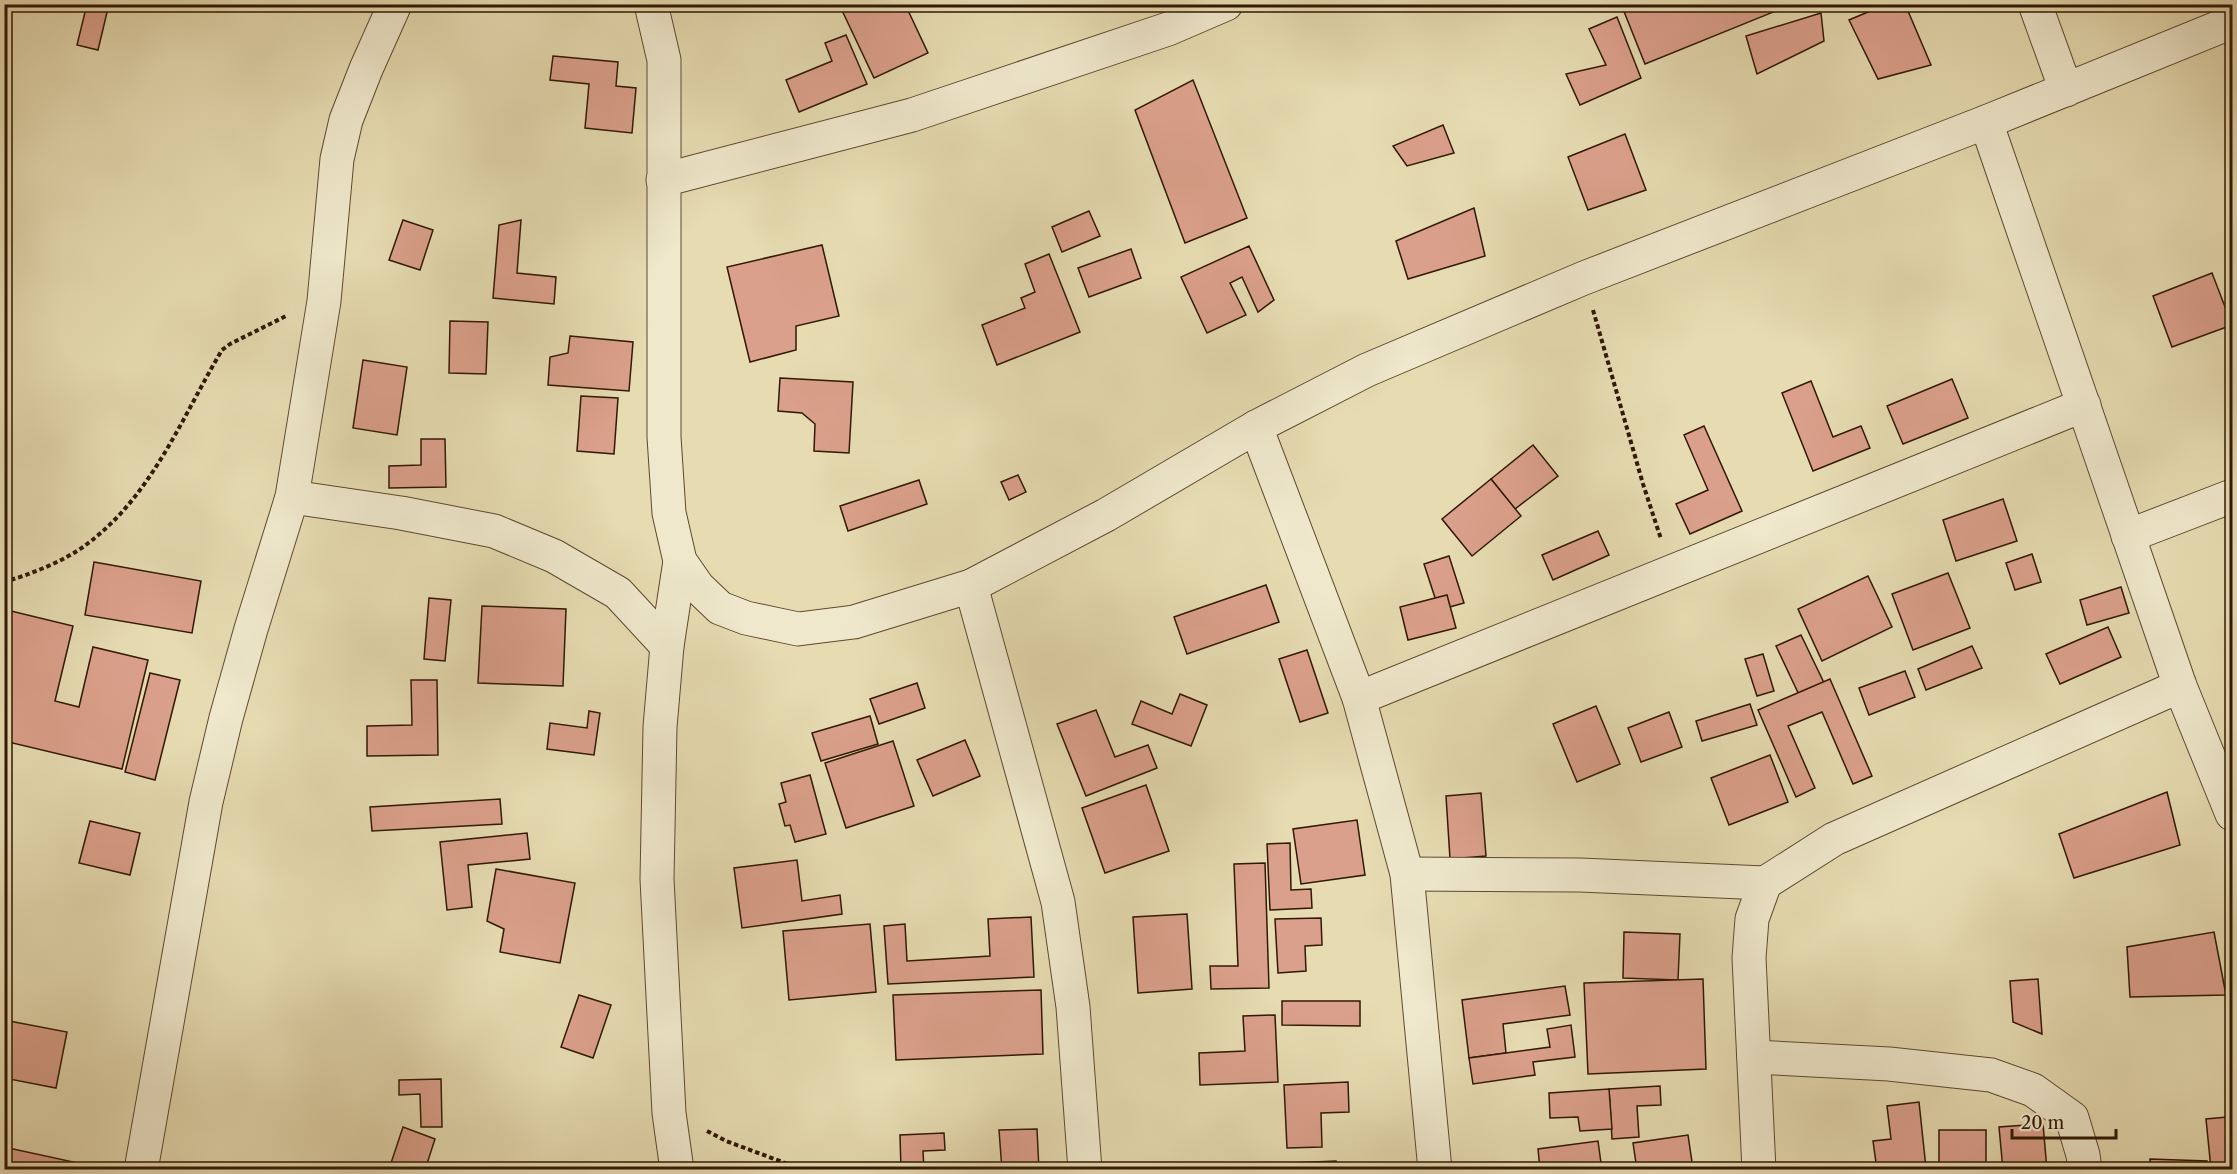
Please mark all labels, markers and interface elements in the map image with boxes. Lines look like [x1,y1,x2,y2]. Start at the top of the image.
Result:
scale bar [2012,1102,2116,1140]
text: 20 m [2021,1112,2065,1134]

